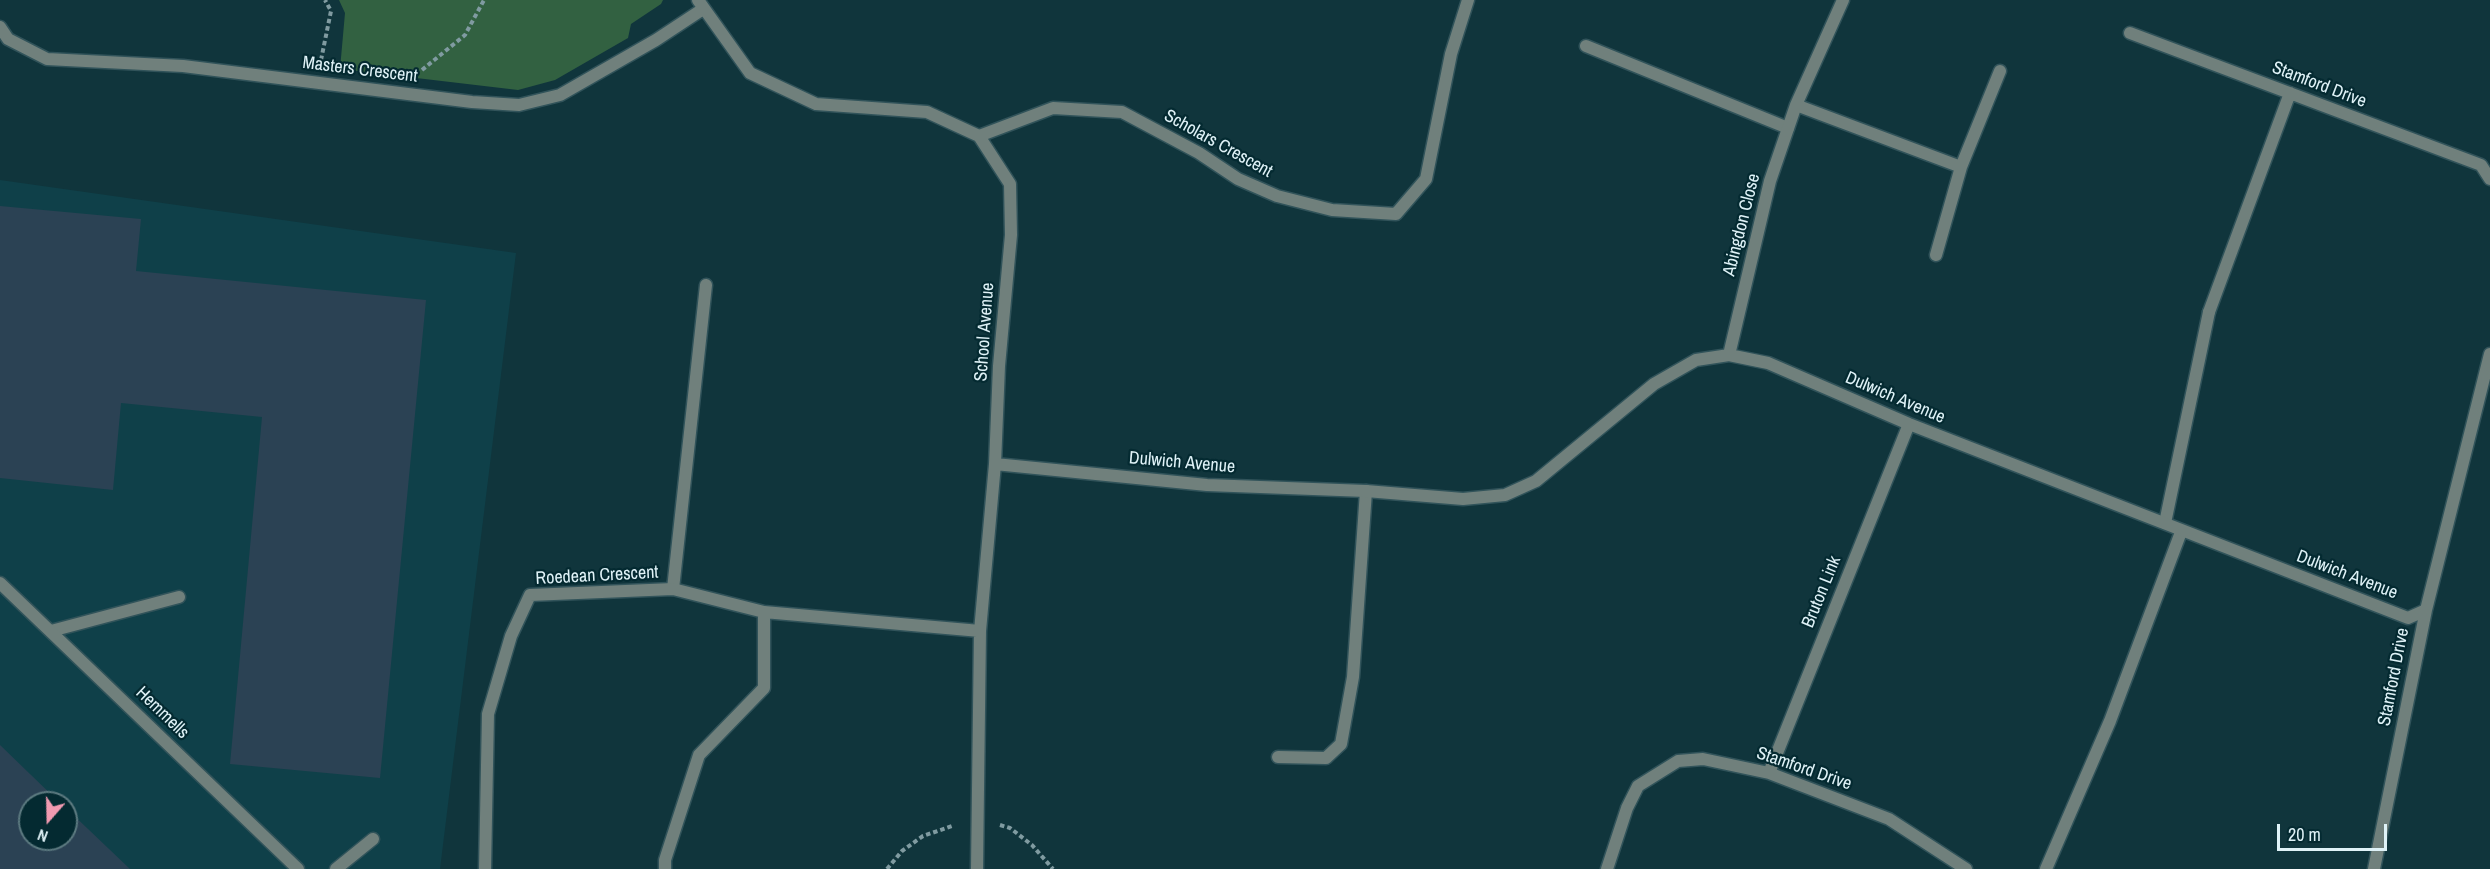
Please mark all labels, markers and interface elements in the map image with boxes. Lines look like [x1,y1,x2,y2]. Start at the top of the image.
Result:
street label: Masters Crescent [301,52,419,88]
street label: Stamford Drive [2269,57,2369,113]
street label: Scholars Crescent [1160,105,1276,183]
street label: Abingdon Close [1719,171,1765,279]
street label: School Avenue [971,282,999,382]
street label: Dulwich Avenue [1842,367,1948,429]
street label: Dulwich Avenue [1128,448,1236,478]
street label: Dulwich Avenue [2293,546,2401,604]
street label: Bruton Link [1798,553,1846,631]
street label: Roedean Crescent [535,562,659,590]
street label: Stamford Drive [2374,626,2414,728]
street label: Hemmells [131,682,193,744]
street label: Stamford Drive [1754,743,1854,795]
north arrow [18,791,78,851]
scale bar [2280,812,2390,850]
text: 20 m [2288,822,2321,847]
text: N [34,824,51,848]

